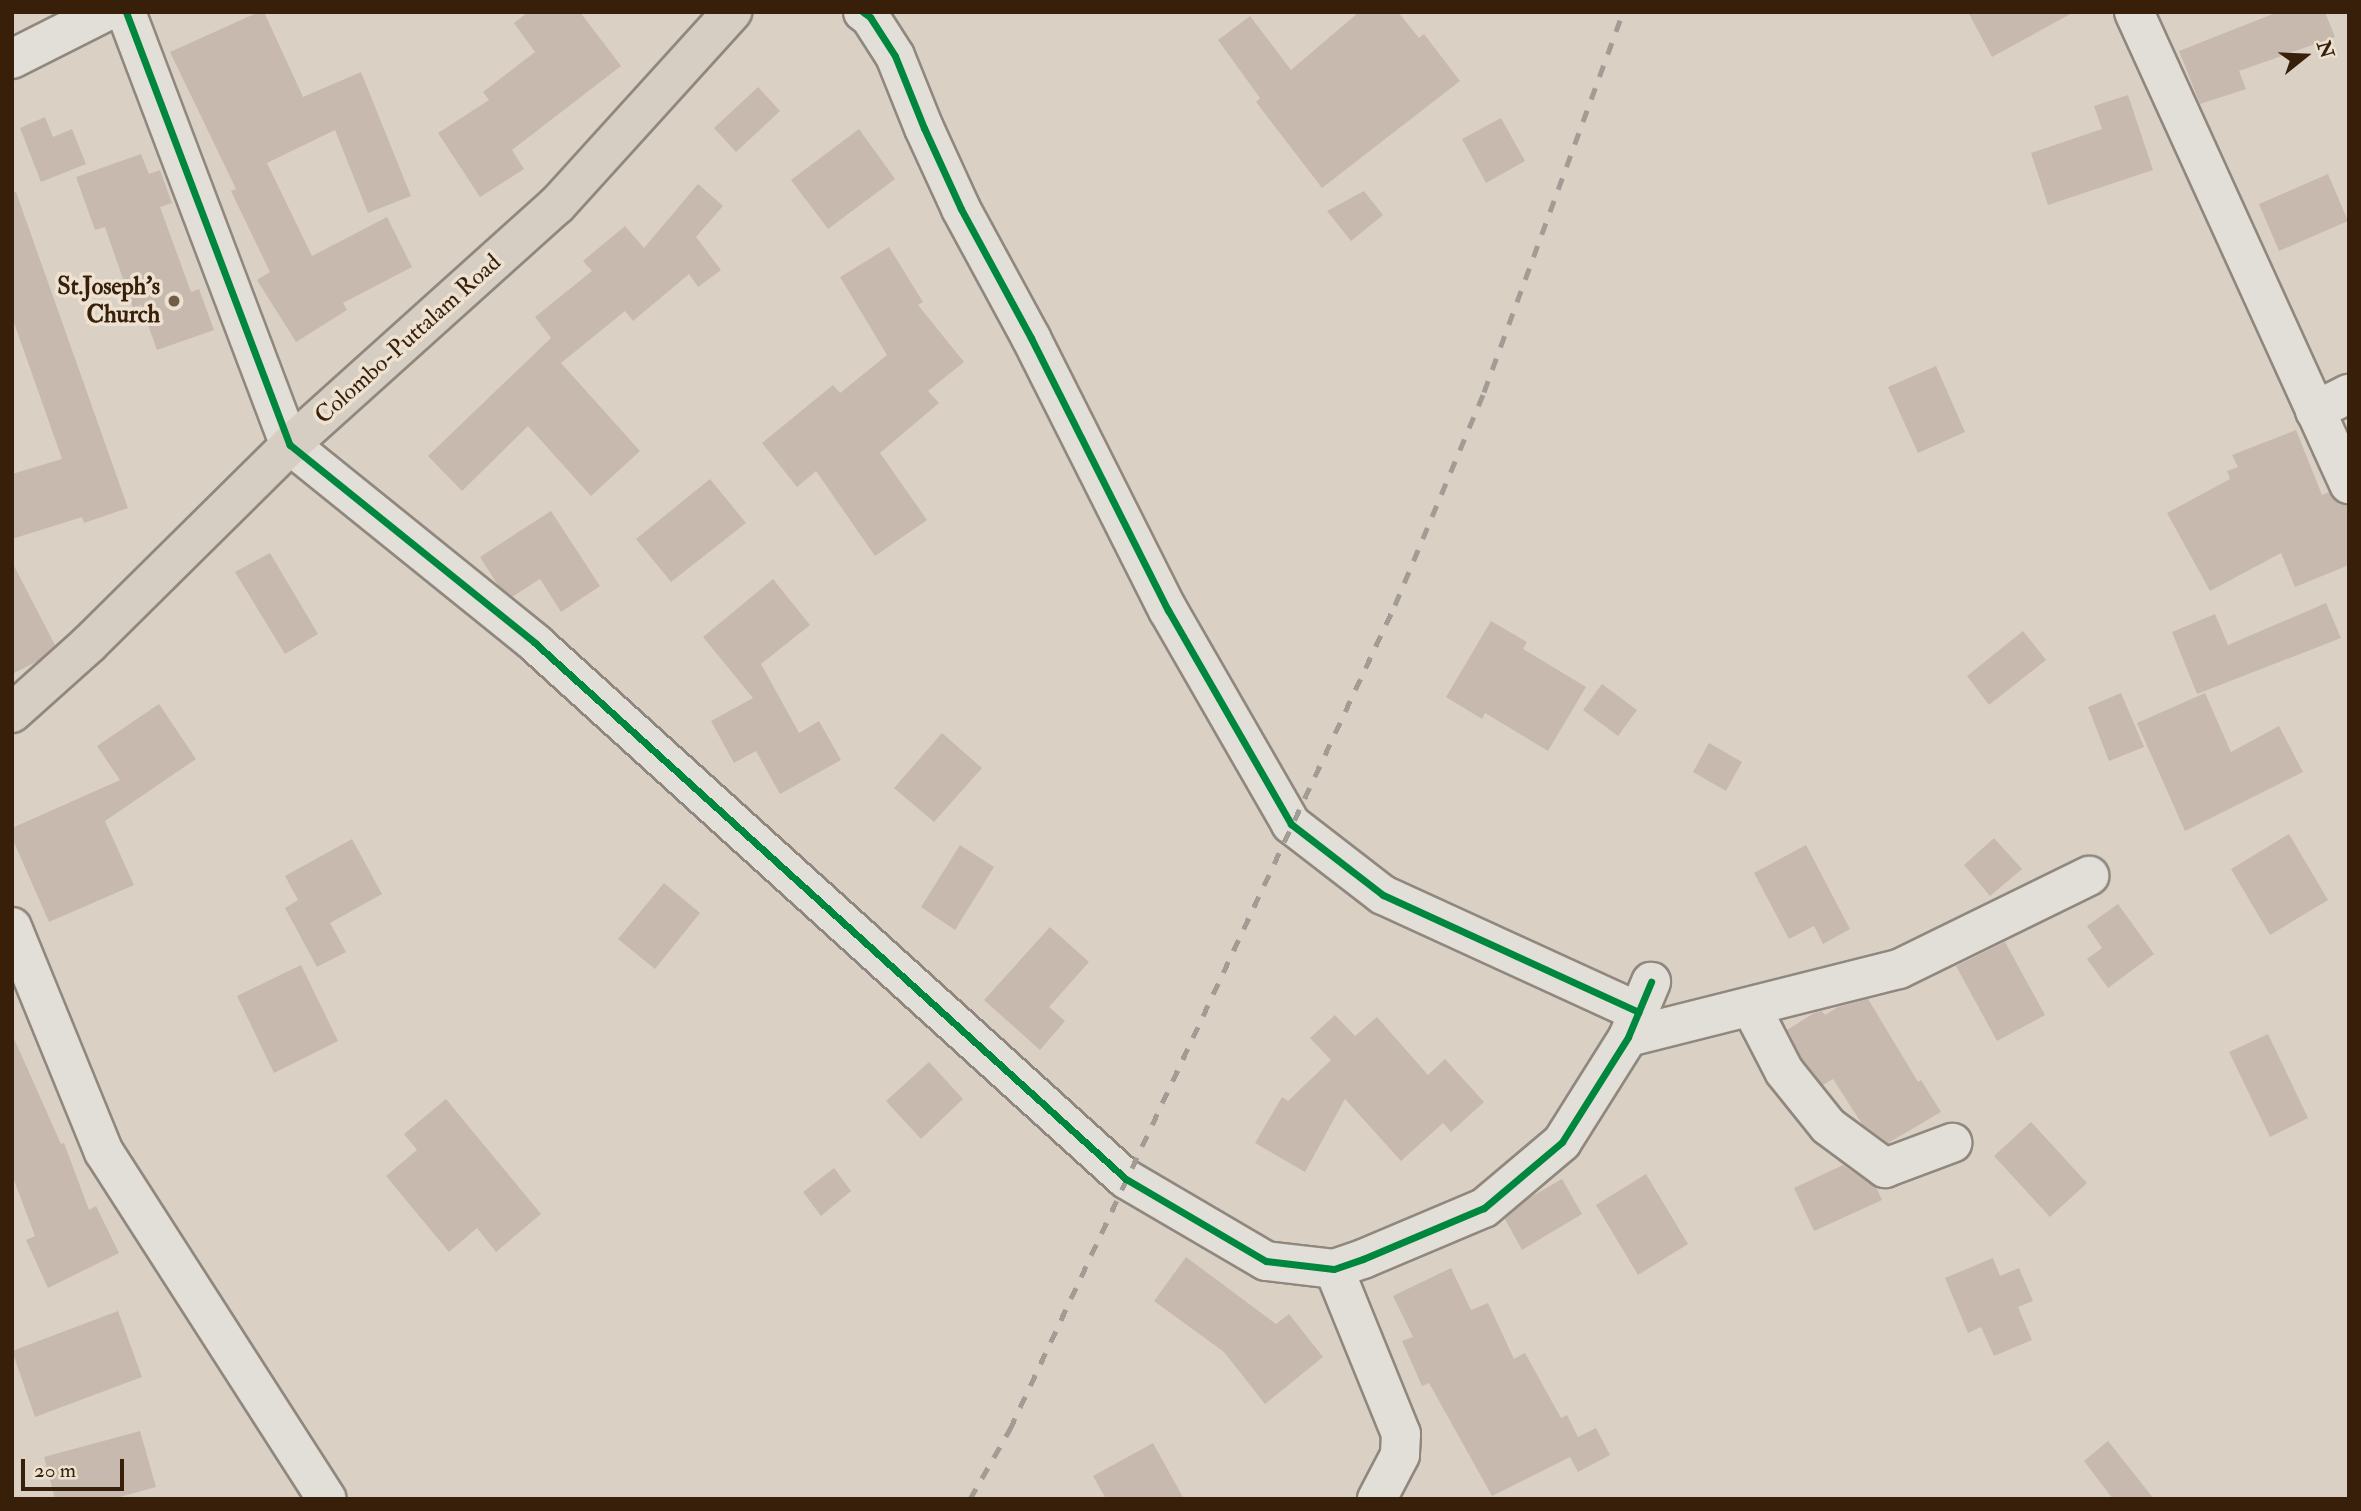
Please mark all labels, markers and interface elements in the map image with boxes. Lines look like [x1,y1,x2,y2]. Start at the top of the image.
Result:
north arrow [2270,21,2340,91]
text: N [2311,38,2339,61]
street label: Colombo-Puttalam Road [309,248,507,430]
place label: St.Joseph's Church [57,273,160,329]
marker: St.Joseph's Church [166,293,182,309]
scale bar [24,1444,128,1488]
text: 20 m [34,1457,76,1484]

